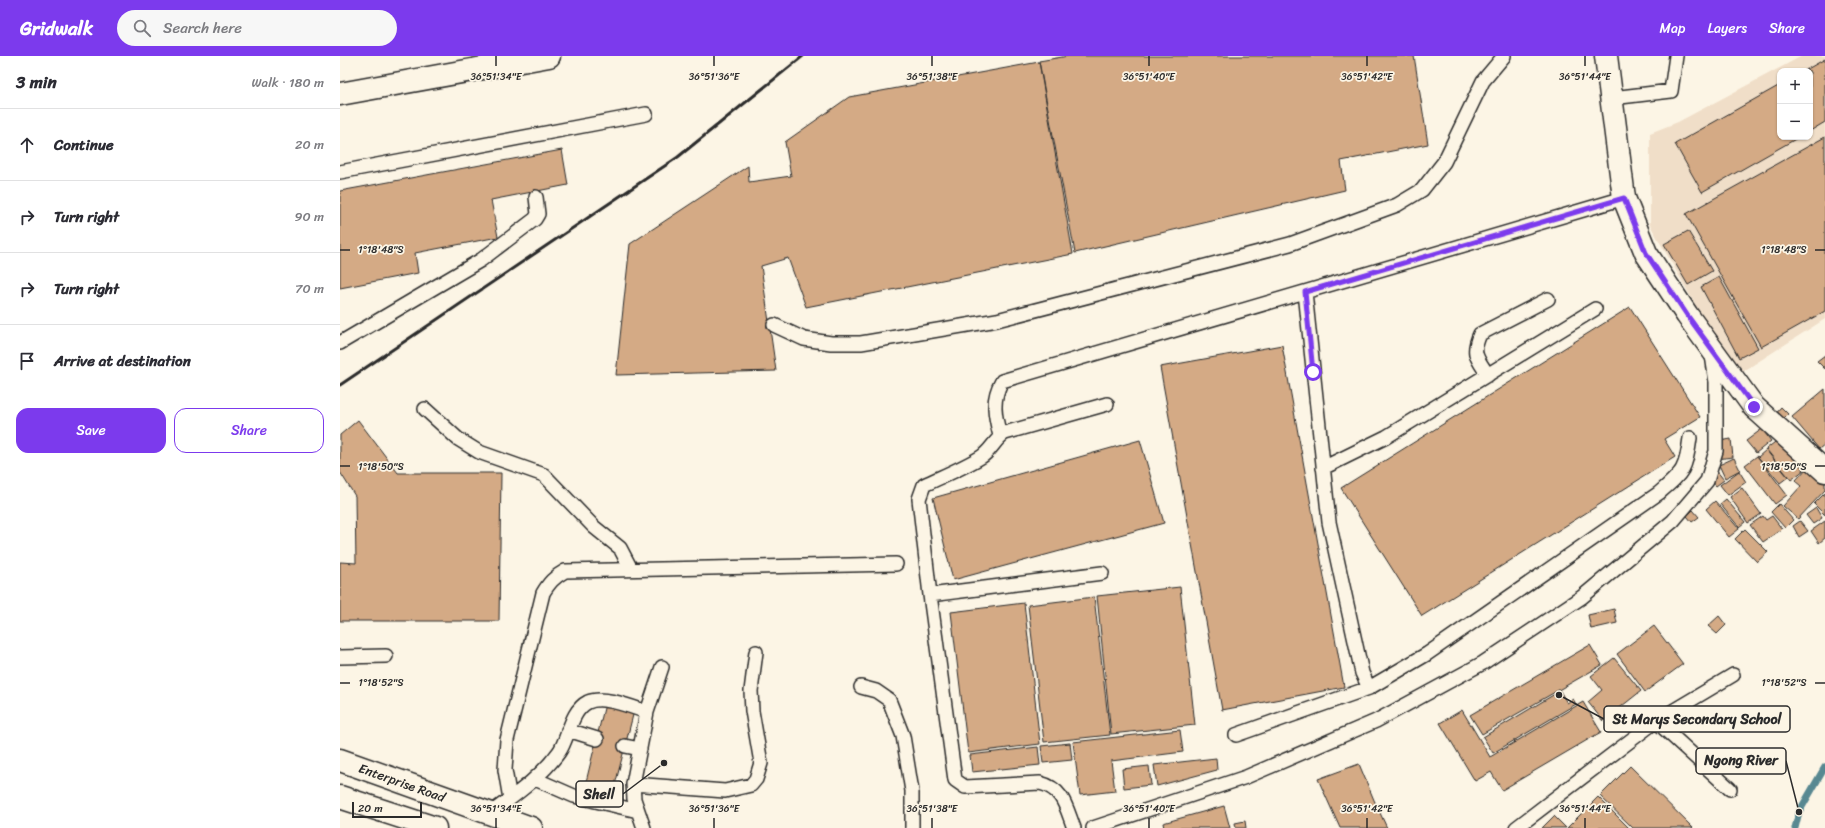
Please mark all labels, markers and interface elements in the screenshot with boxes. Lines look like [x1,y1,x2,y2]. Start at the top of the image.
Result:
search box [117,10,397,46]
text: Gridwalk [20,12,93,45]
text: Search here [163,15,242,41]
text: Map [1660,16,1685,41]
text: Layers [1707,16,1747,41]
text: Share [1769,16,1805,41]
icon: search [131,17,153,39]
text: 3 min [16,67,57,97]
text: 36°51'34"E [470,68,523,86]
text: 36°51'36"E [689,68,741,86]
text: 36°51'38"E [907,68,959,86]
text: 36°51'40"E [1123,68,1176,86]
text: 36°51'42"E [1341,68,1394,86]
text: 36°51'44"E [1559,68,1612,86]
map controls [1777,68,1813,140]
button: + [1777,68,1813,104]
text: Walk · 180 m [252,71,324,94]
button: − [1777,104,1813,140]
text: Continue [54,132,114,158]
text: 20 m [295,133,324,156]
icon: ahead [16,134,38,156]
text: Turn right [54,204,119,230]
text: 90 m [294,205,324,228]
icon: right [16,206,38,228]
text: 1°18'48"S [358,241,404,259]
text: 1°18'48"S [1761,241,1807,259]
text: Turn right [54,276,119,302]
text: 70 m [295,277,324,300]
icon: right [16,278,38,300]
text: Arrive at destination [54,348,191,374]
icon: arrive [16,350,38,372]
route start [1304,363,1322,381]
route end [1745,398,1763,416]
button: Save [16,408,166,453]
button: Share [174,408,324,453]
text: 1°18'50"S [358,458,404,476]
text: 1°18'50"S [1761,458,1807,476]
text: 1°18'52"S [359,674,404,692]
text: 1°18'52"S [1762,674,1807,692]
callout: St Marys Secondary School [1604,706,1790,732]
text: St Marys Secondary School [1611,707,1783,732]
callout: Ngong River [1696,748,1786,774]
text: Ngong River [1703,748,1779,773]
street label: Enterprise Road [356,756,450,809]
callout: Shell [576,781,623,807]
text: Shell [582,782,616,807]
text: 20 m [358,799,383,818]
scale bar [352,800,422,819]
text: 36°51'34"E [470,800,523,818]
text: 36°51'36"E [689,800,741,818]
text: 36°51'38"E [907,800,959,818]
text: 36°51'40"E [1123,800,1176,818]
text: 36°51'42"E [1341,800,1394,818]
text: 36°51'44"E [1559,800,1612,818]

